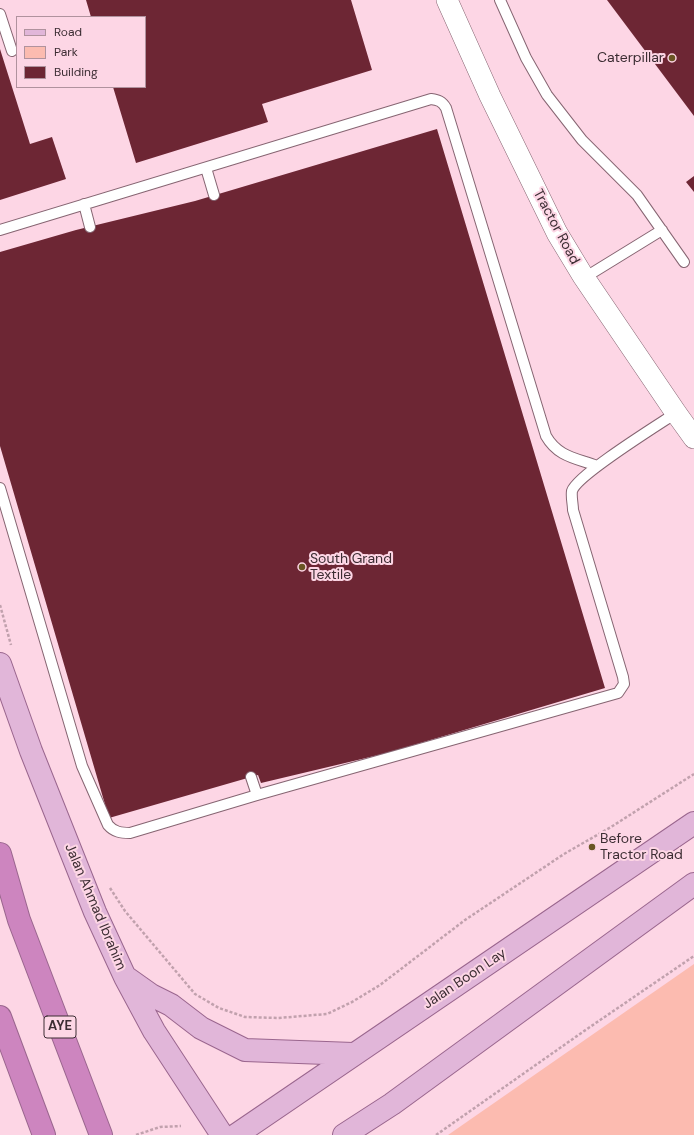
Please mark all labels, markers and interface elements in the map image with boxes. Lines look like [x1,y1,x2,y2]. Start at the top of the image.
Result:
legend [16,16,146,88]
text: Road [54,24,82,40]
text: Park [54,44,78,60]
place label: Caterpillar [597,50,664,66]
marker: Caterpillar [667,53,677,63]
text: Building [54,64,98,80]
street label: Tractor Road [529,187,583,267]
place label: South Grand Textile [310,551,392,584]
marker: South Grand Textile [297,562,307,572]
place label: Before Tractor Road [600,831,683,864]
street label: Jalan Ahmad Ibrahim [61,841,129,973]
marker: Before Tractor Road [587,842,597,852]
street label: Jalan Boon Lay [420,945,510,1013]
road number: AYE [44,1016,76,1038]

